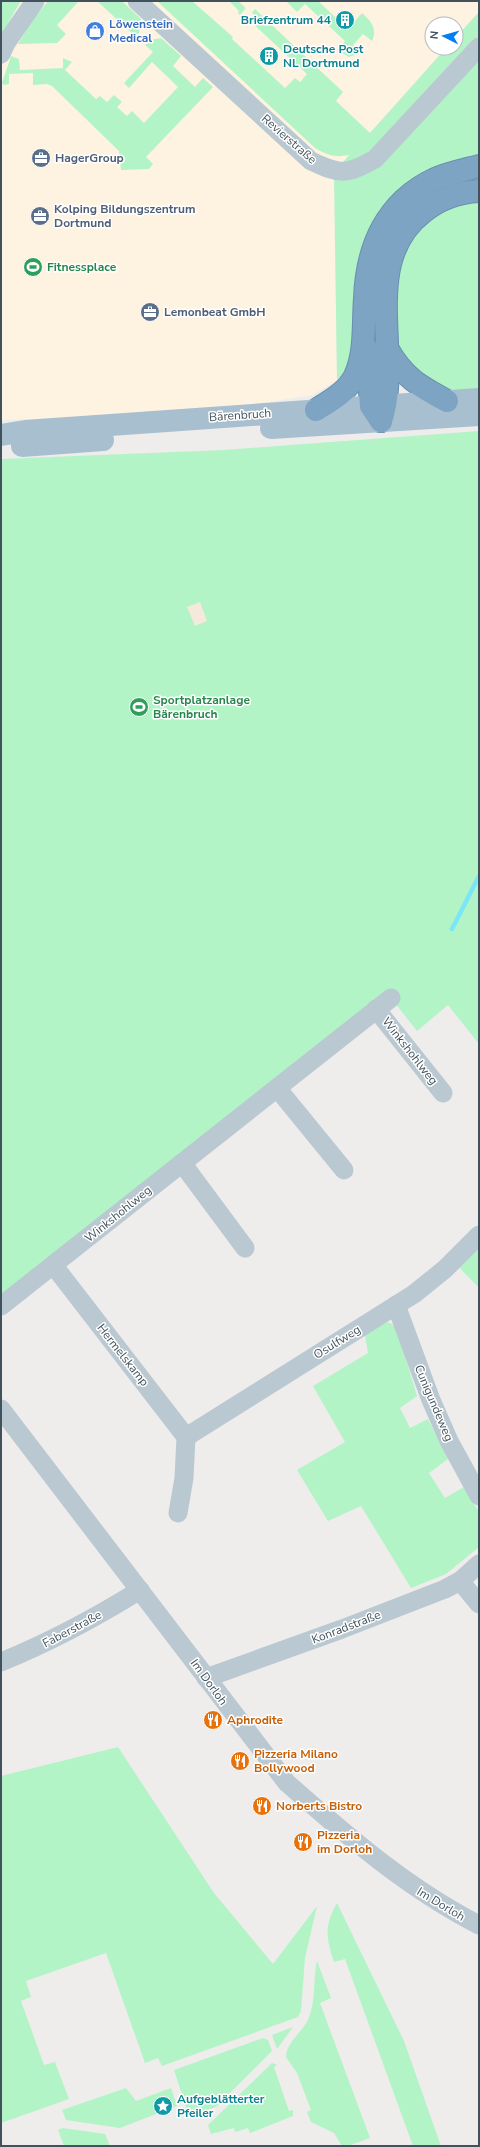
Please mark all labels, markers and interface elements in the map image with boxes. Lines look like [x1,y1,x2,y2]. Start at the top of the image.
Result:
building icon: Briefzentrum 44 [334,9,356,31]
place label: Briefzentrum 44 [241,12,331,28]
place label: Löwenstein Medical [109,16,173,46]
north arrow [424,16,464,56]
shop icon: Löwenstein Medical [84,20,106,42]
text: N [427,30,442,40]
place label: Deutsche Post NL Dortmund [283,41,364,71]
building icon: Deutsche Post NL Dortmund [258,45,280,67]
street label: Revierstraße [258,111,320,167]
office icon: HagerGroup [30,147,52,169]
place label: HagerGroup [55,150,124,166]
place label: Kolping Bildungszentrum Dortmund [54,201,196,231]
office icon: Kolping Bildungszentrum Dortmund [29,205,51,227]
sports icon: Fitnessplace [22,256,44,278]
place label: Fitnessplace [47,259,117,275]
office icon: Lemonbeat GmbH [139,301,161,323]
place label: Lemonbeat GmbH [164,304,266,320]
street label: Bärenbruch [208,405,272,425]
place label: Sportplatzanlage Bärenbruch [153,692,250,722]
sports icon: Sportplatzanlage Bärenbruch [128,696,150,718]
street label: Winkshohlweg [379,1014,441,1088]
street label: Winkshohlweg [81,1182,155,1246]
street label: Hermelskamp [94,1320,152,1390]
street label: Osulfweg [310,1321,364,1363]
street label: Cunigundeweg [411,1362,457,1444]
street label: Faberstraße [40,1607,104,1651]
street label: Konradstraße [309,1607,383,1647]
street label: Im Dorloh [187,1656,231,1708]
restaurant icon: Aphrodite [202,1709,224,1731]
place label: Aphrodite [227,1712,283,1728]
place label: Pizzeria Milano Bollywood [254,1746,338,1776]
restaurant icon: Pizzeria Milano Bollywood [229,1750,251,1772]
restaurant icon: Norberts Bistro [251,1795,273,1817]
place label: Norberts Bistro [276,1798,362,1814]
place label: Pizzeria im Dorloh [317,1827,372,1857]
restaurant icon: Pizzeria im Dorloh [292,1831,314,1853]
street label: Im Dorloh [414,1883,468,1925]
place label: Aufgeblätterter Pfeiler [177,2091,265,2121]
place icon: Aufgeblätterter Pfeiler [152,2095,174,2117]

